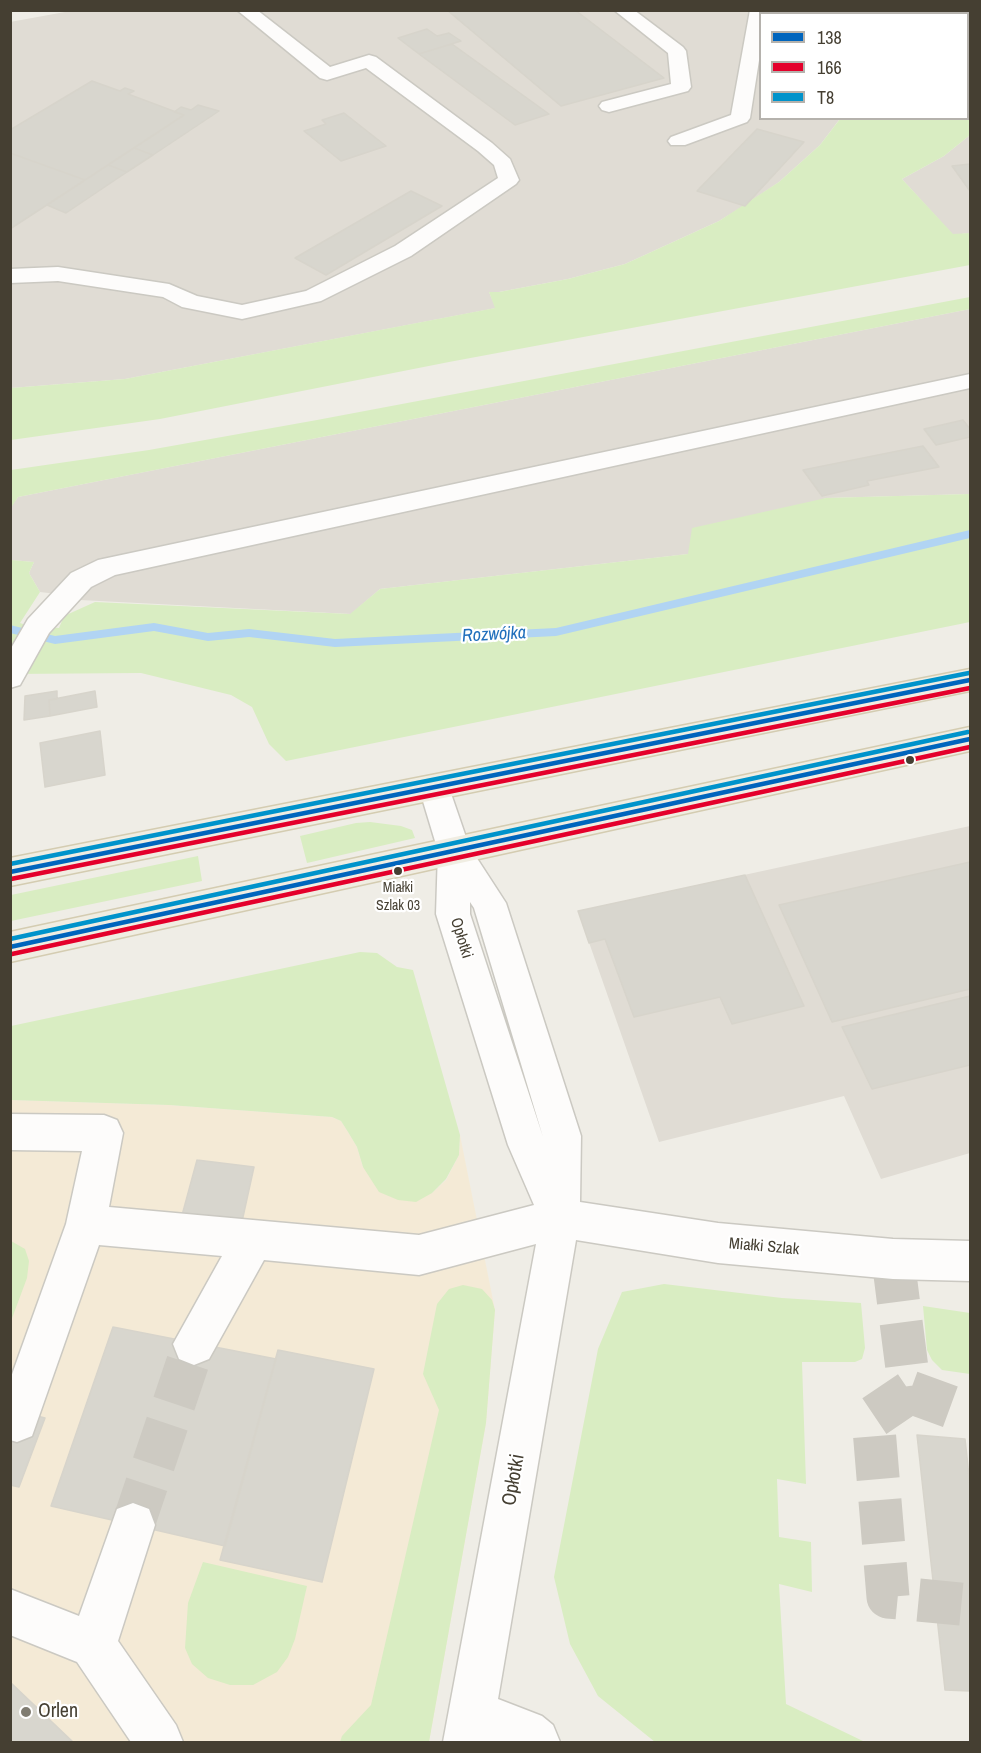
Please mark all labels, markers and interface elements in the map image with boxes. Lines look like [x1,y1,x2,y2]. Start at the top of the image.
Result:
legend [759,12,969,120]
text: 138 [817,25,842,50]
text: 166 [817,55,842,80]
text: T8 [817,85,834,110]
water label: Rozwójka [461,623,527,647]
unlabelled marker [904,754,916,766]
marker: Miałki Szlak 03 [392,865,404,877]
place label: Miałki Szlak 03 [376,880,420,912]
street label: Opłotki [446,915,476,961]
street label: Miałki Szlak [728,1234,800,1260]
street label: Opłotki [498,1452,530,1508]
place label: Orlen [38,1700,78,1724]
marker: Orlen [19,1705,33,1719]

